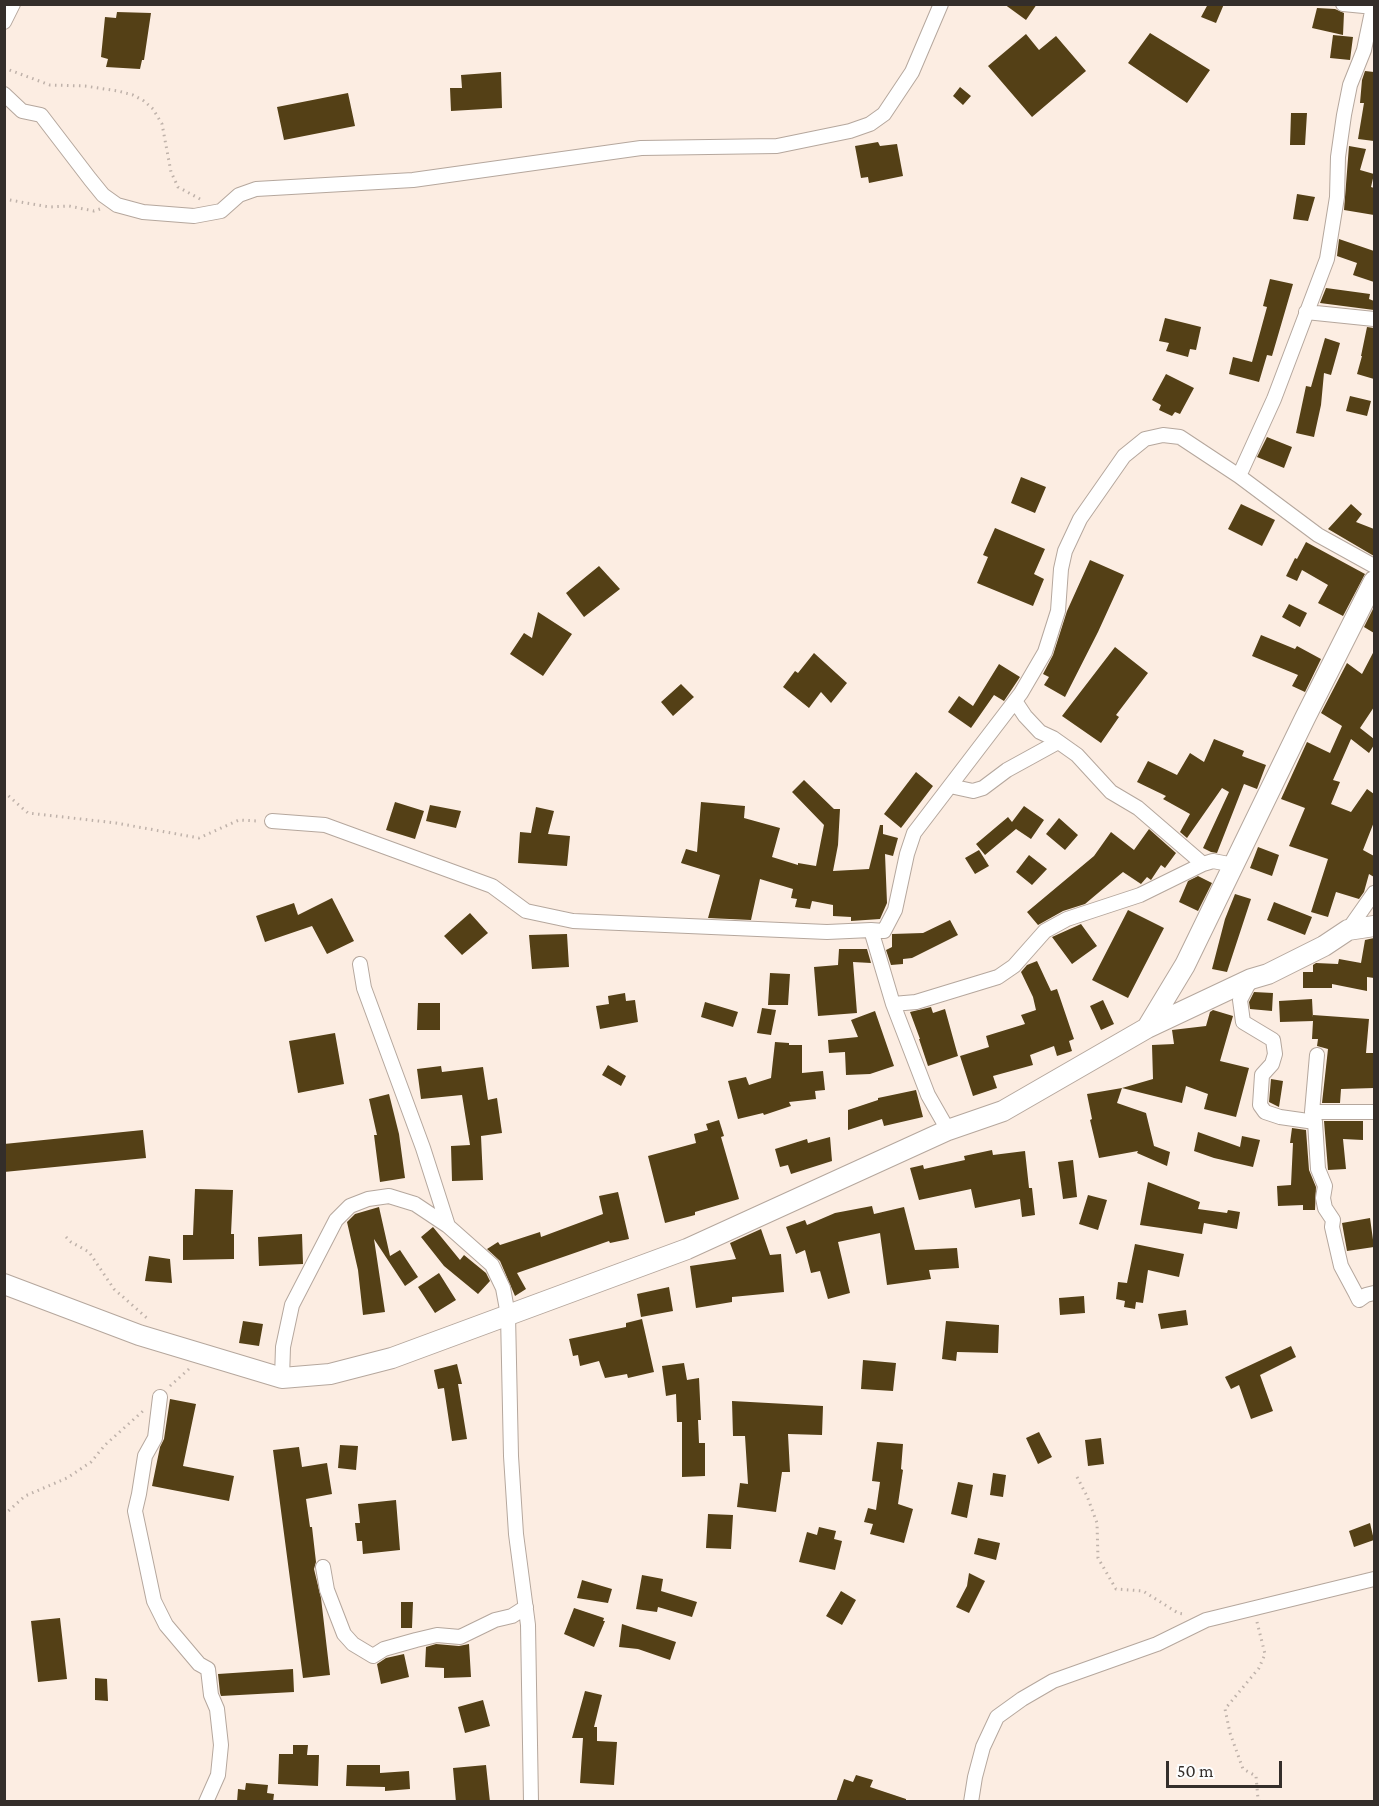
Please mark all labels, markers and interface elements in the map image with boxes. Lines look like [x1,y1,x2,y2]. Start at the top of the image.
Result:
scale bar [1169,1749,1284,1787]
text: 50 m [1177,1761,1214,1781]

